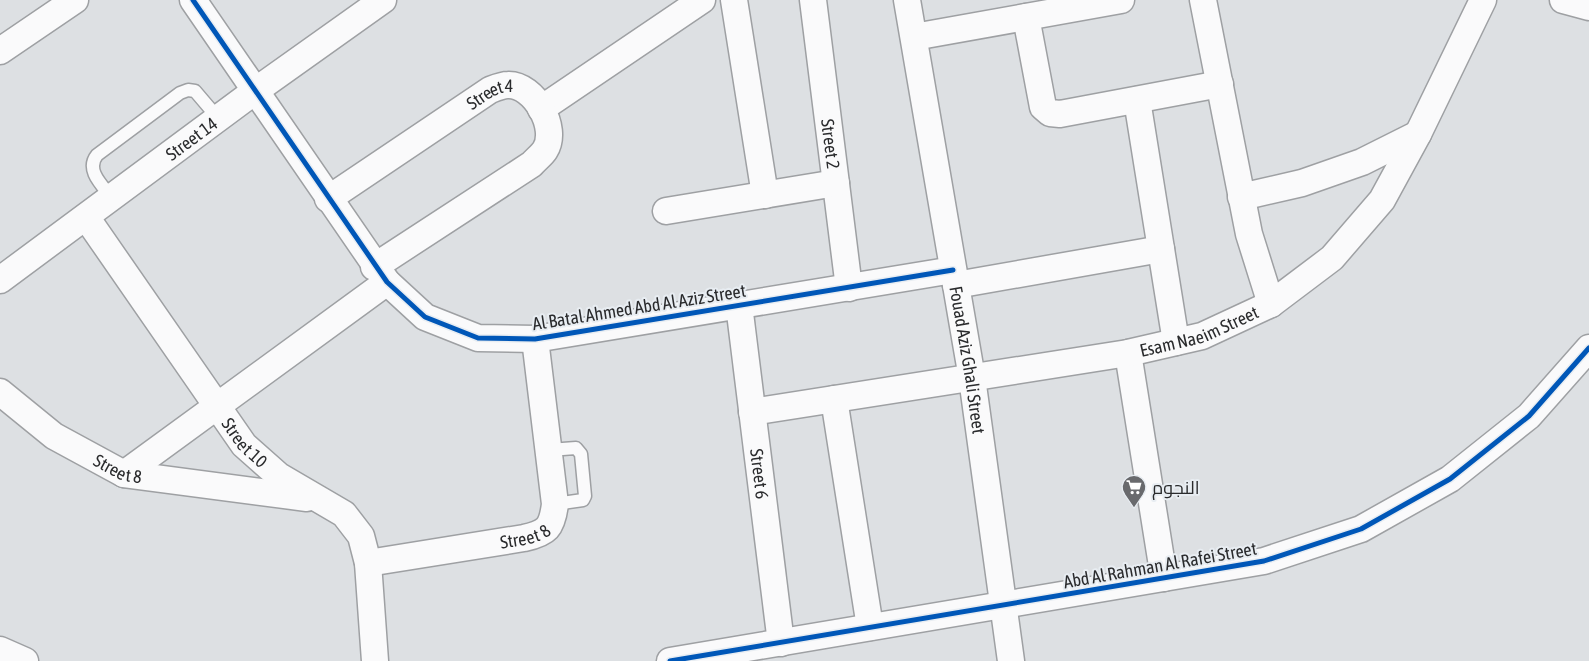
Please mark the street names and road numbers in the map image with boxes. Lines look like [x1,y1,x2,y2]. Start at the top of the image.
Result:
street label: Street 4 [462,74,513,113]
street label: Street 14 [161,112,221,164]
street label: Street 2 [817,118,845,170]
street label: Al Batal Ahmed Abd Al Aziz Street [531,280,747,334]
street label: Fouad Aziz Ghali Street [946,284,990,435]
street label: Esam Naeim Street [1138,301,1261,360]
street label: Street 10 [218,414,272,471]
street label: Street 6 [746,447,773,500]
street label: Street 8 [90,449,143,487]
street label: Street 8 [498,519,554,552]
street label: Abd Al Rahman Al Rafei Street [1062,538,1258,592]

